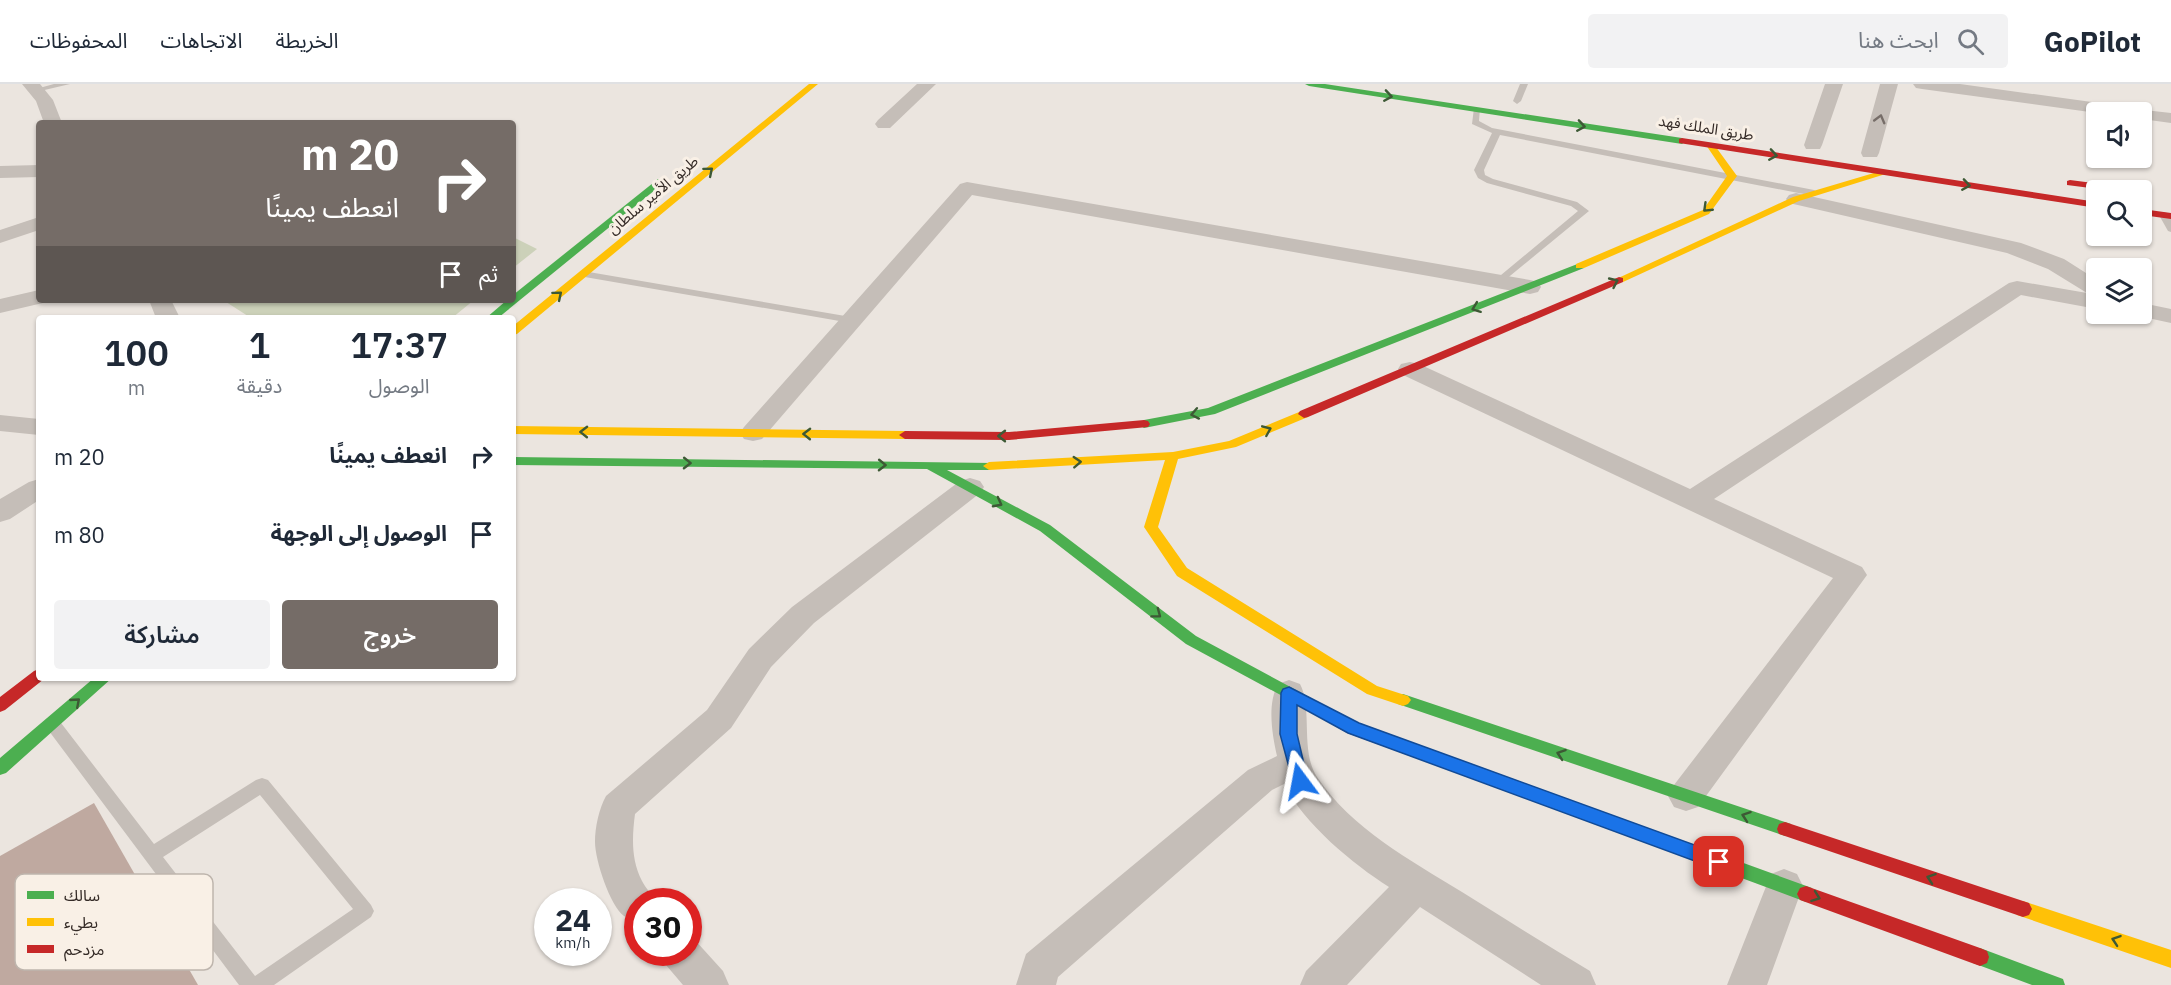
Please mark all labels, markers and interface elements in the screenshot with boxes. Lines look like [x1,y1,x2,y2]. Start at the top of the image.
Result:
search box [1588,14,2008,68]
text: GoPilot [2044,23,2141,60]
text: ابحث هنا [1858,25,1939,54]
icon: search [1954,25,1987,58]
text: المحفوظات [30,26,127,54]
text: الاتجاهات [160,26,242,54]
text: الخريطة [275,26,338,54]
one-way arrow [1382,89,1392,102]
map controls [2086,102,2152,324]
button: sound [2086,102,2152,168]
street label: طريق الملك فهد [1657,111,1755,145]
one-way arrow [1872,114,1885,124]
one-way arrow [1576,119,1585,131]
text: 20 m [301,127,399,182]
icon: right [420,144,498,222]
one-way arrow [1769,149,1778,161]
street label: طريق الأمير سلطان [603,151,703,239]
one-way arrow [702,167,713,178]
one-way arrow [1961,178,1971,190]
button: search [2086,180,2152,246]
text: انعطف يمينًا [265,189,399,224]
one-way arrow [1703,201,1713,212]
icon: arrive [434,258,467,291]
button: layers [2086,258,2152,324]
text: ثم [479,259,498,288]
one-way arrow [1608,277,1619,289]
one-way arrow [551,291,562,302]
one-way arrow [1471,301,1482,313]
text: 1 [249,321,270,368]
text: 17:37 [350,321,448,368]
text: 100 [104,329,169,376]
text: دقيقة [237,372,282,399]
text: الوصول [369,372,430,399]
text: m [128,374,145,401]
one-way arrow [1190,407,1200,420]
one-way arrow [1261,425,1272,437]
one-way arrow [579,426,588,438]
one-way arrow [802,428,811,440]
one-way arrow [997,430,1006,442]
text: انعطف يمينًا [329,440,447,469]
icon: right [465,440,498,473]
text: 20 m [54,442,105,471]
one-way arrow [1072,455,1081,468]
one-way arrow [682,457,691,469]
one-way arrow [877,459,886,471]
one-way arrow [992,496,1002,507]
text: الوصول إلى الوجهة [270,518,447,547]
icon: arrive [465,518,498,551]
text: 80 m [54,520,105,549]
button: مشاركة [54,600,270,669]
button: خروج [282,600,498,669]
one-way arrow [1151,607,1162,618]
one-way arrow [69,698,80,709]
position arrow [1268,749,1332,813]
one-way arrow [1556,749,1567,761]
one-way arrow [1741,811,1752,823]
pin [1693,836,1744,887]
icon: arrive [1702,845,1735,878]
one-way arrow [1926,873,1937,886]
legend [15,874,213,970]
text: سالك [64,885,100,905]
speed limit sign: 30 [624,888,702,966]
one-way arrow [1810,890,1821,903]
text: 24 [555,900,591,939]
text: بطيء [64,912,98,935]
text: km/h [555,933,591,952]
one-way arrow [2111,935,2122,948]
text: مزدحم [64,939,104,962]

